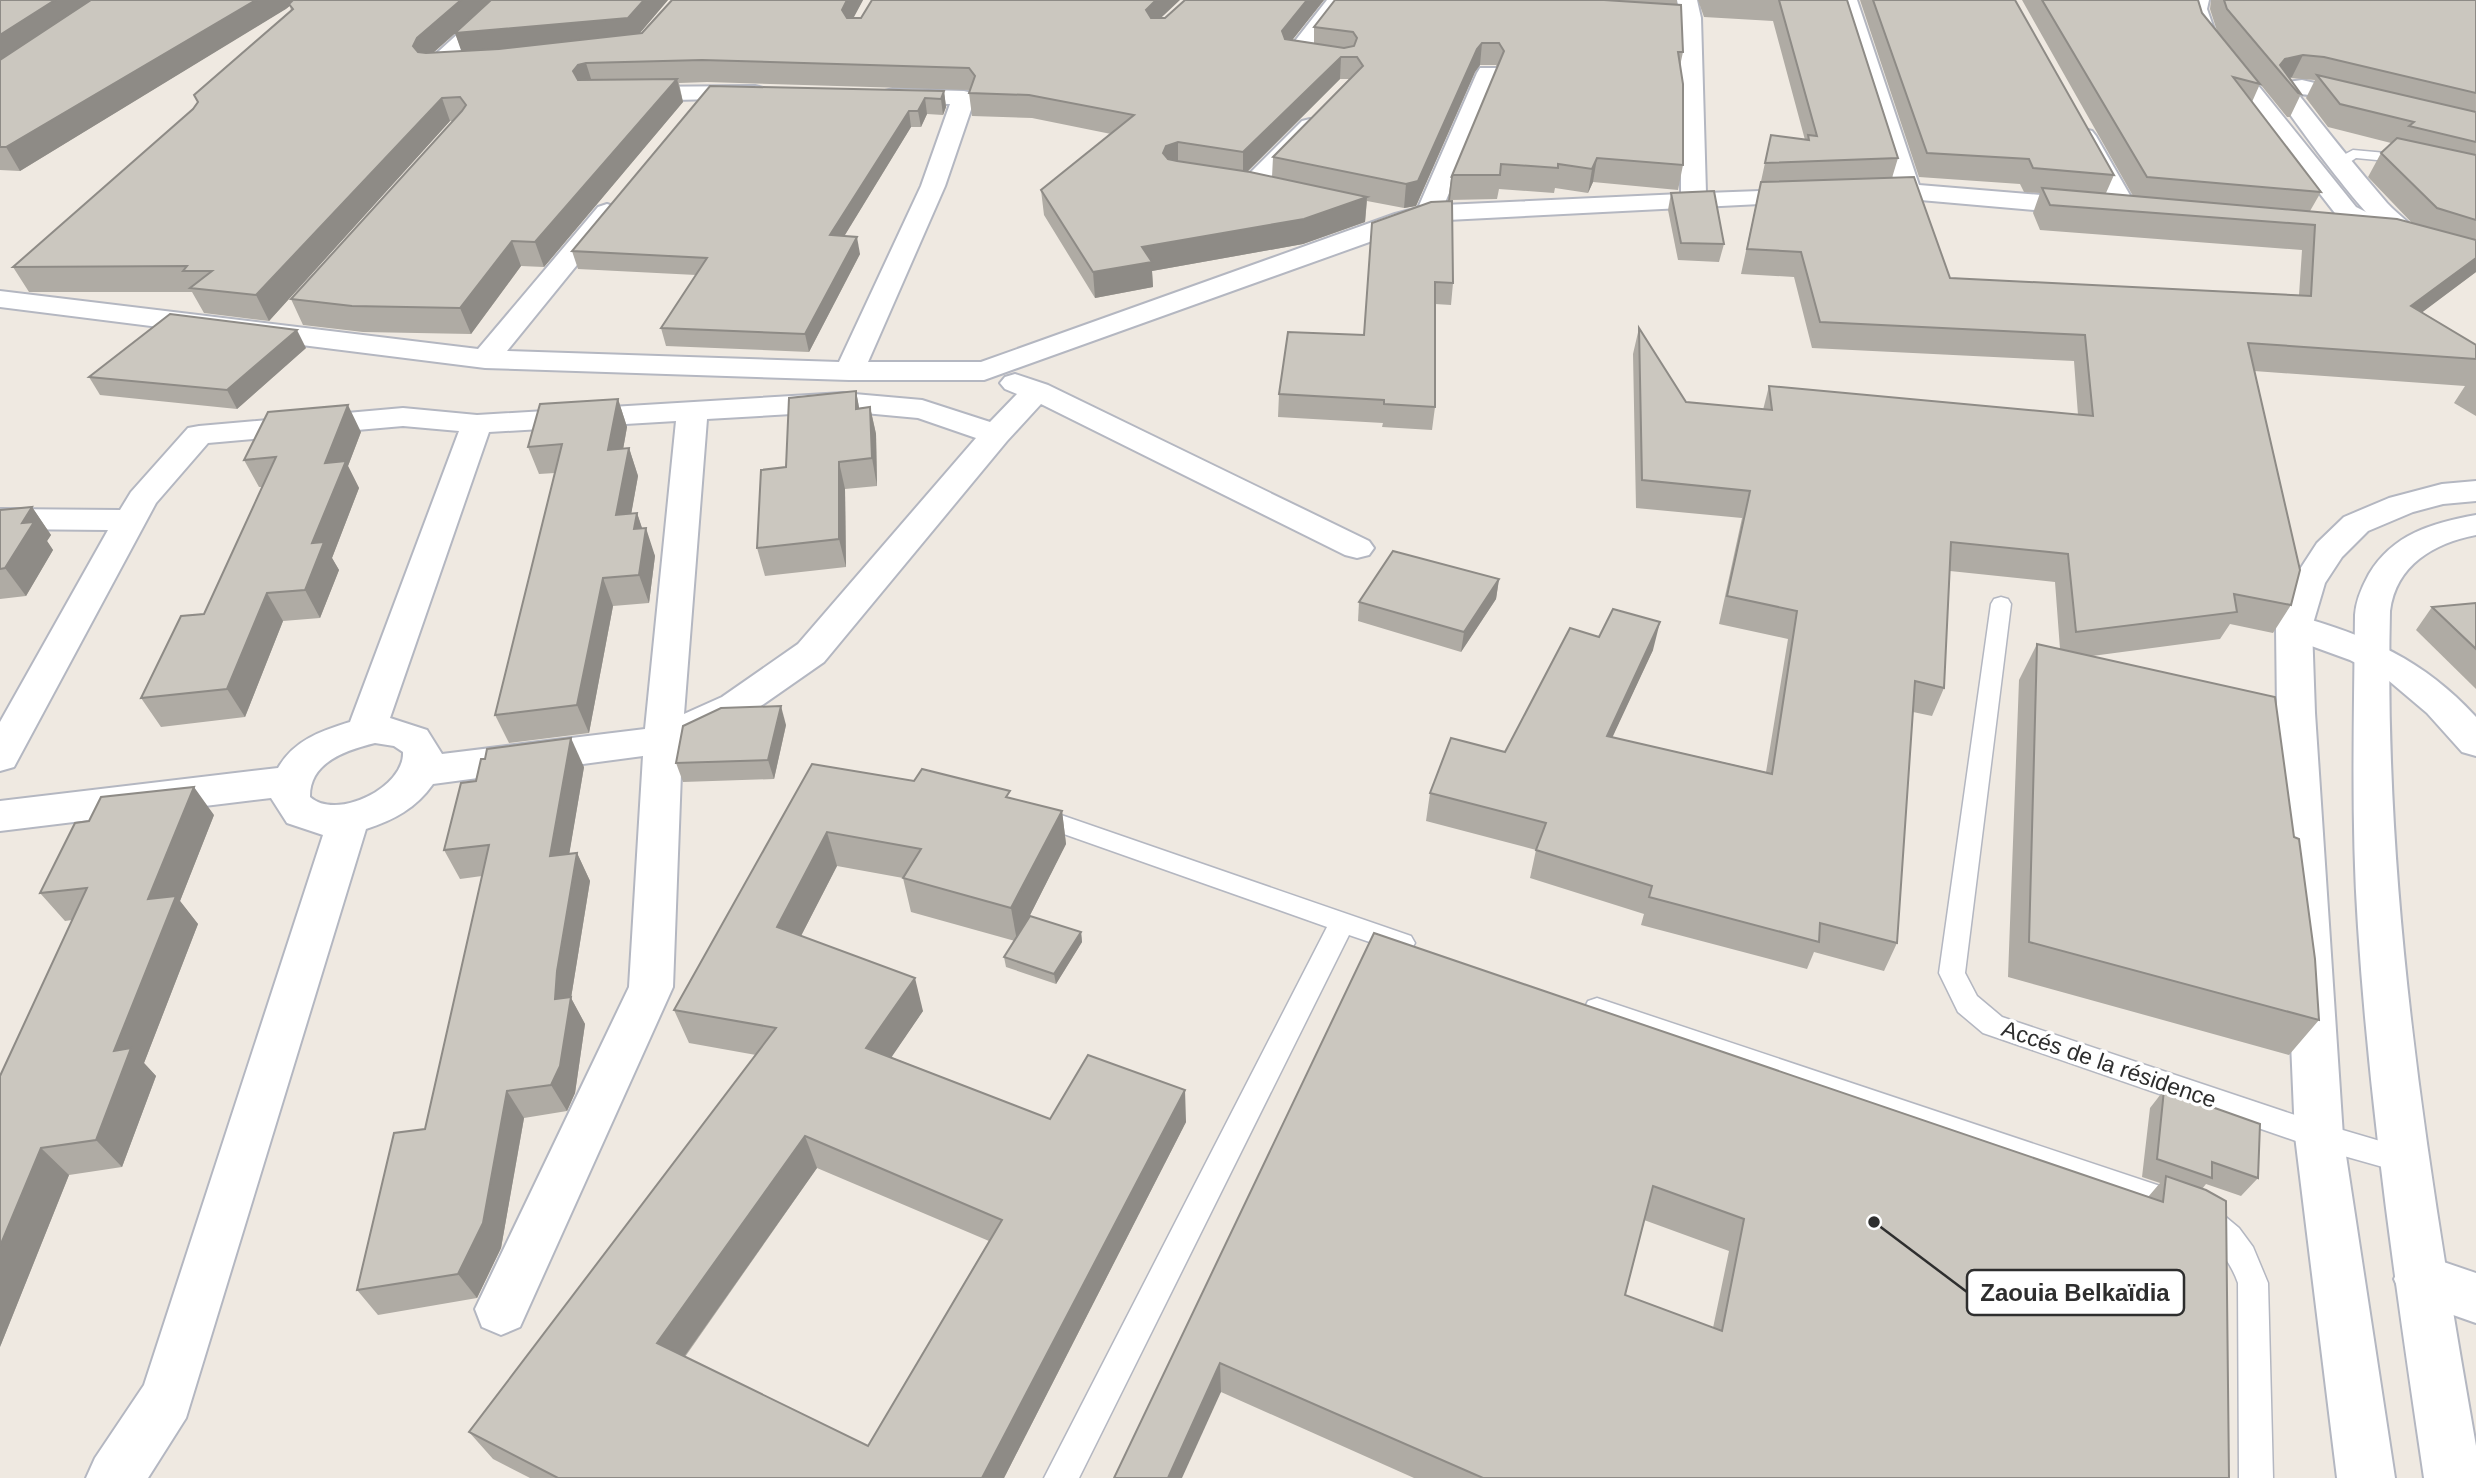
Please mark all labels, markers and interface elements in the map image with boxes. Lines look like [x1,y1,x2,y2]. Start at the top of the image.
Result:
street label: Accés de la résidence [1998,1015,2220,1113]
callout: Zaouia Belkaïdia [1967,1270,2184,1315]
text: Zaouia Belkaïdia [1980,1279,2170,1306]

